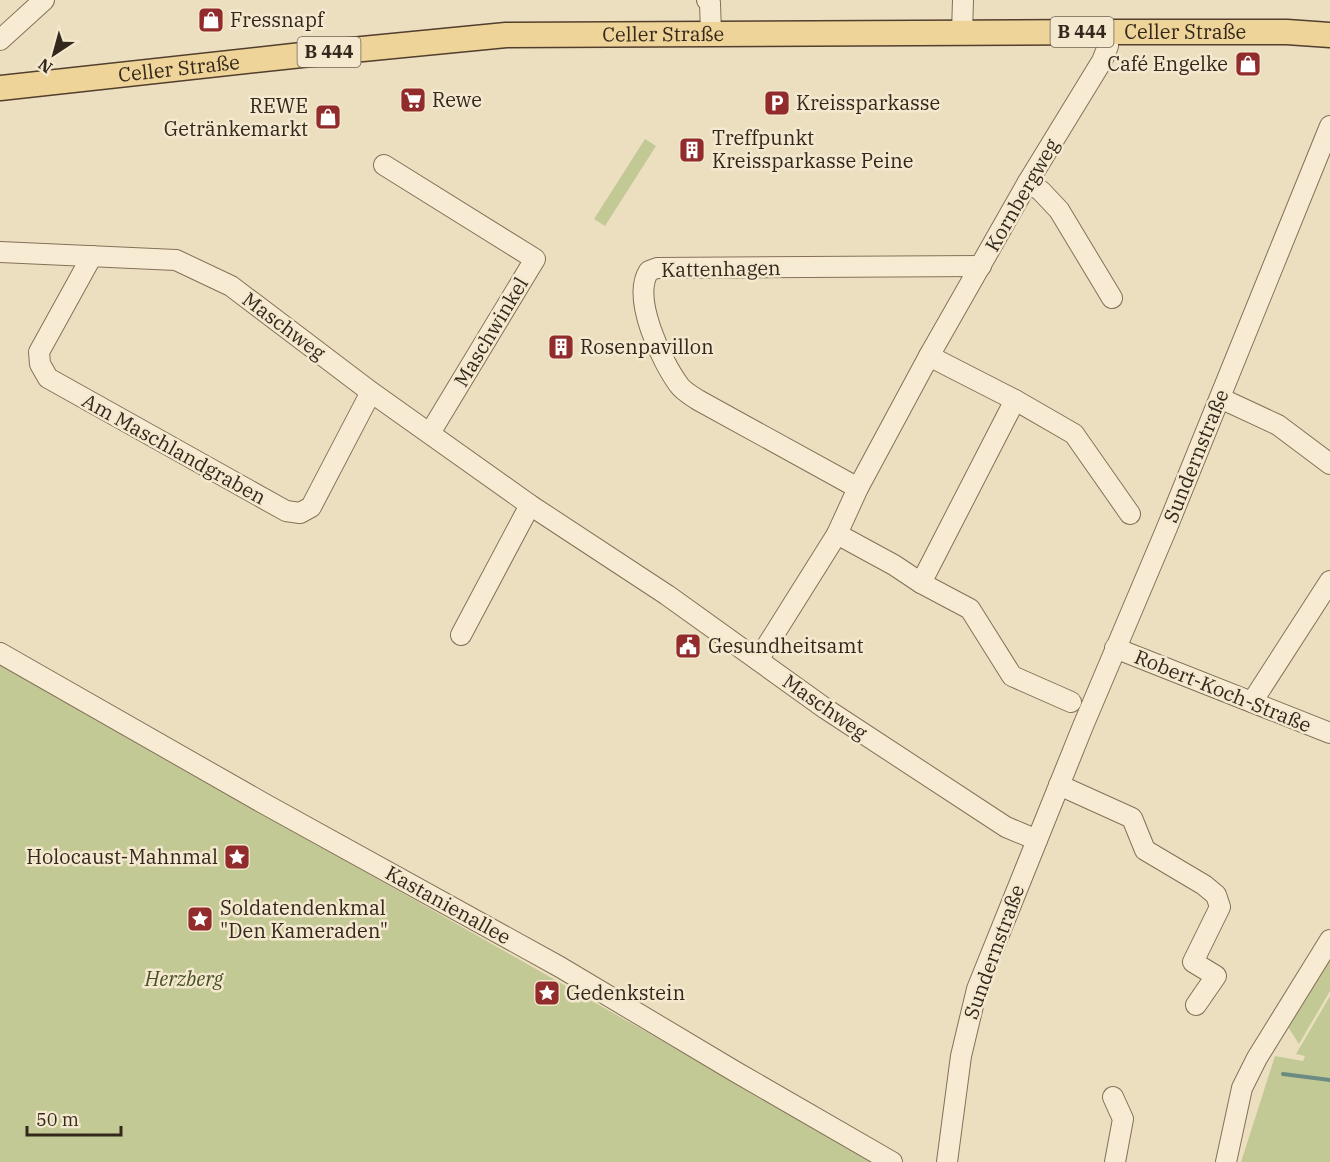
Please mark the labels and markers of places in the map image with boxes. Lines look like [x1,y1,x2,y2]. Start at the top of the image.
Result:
shop icon: Fressnapf [196,5,226,35]
place label: Fressnapf [230,6,325,33]
shop icon: Café Engelke [1233,49,1263,79]
place label: Café Engelke [1107,50,1228,77]
supermarket icon: Rewe [398,85,428,115]
place label: Rewe [432,86,482,113]
parking icon: Kreissparkasse [762,88,792,118]
place label: Kreissparkasse [796,89,940,116]
place label: REWE Getränkemarkt [164,92,308,142]
shop icon: REWE Getränkemarkt [313,102,343,132]
place label: Treffpunkt Kreissparkasse Peine [712,124,913,174]
building icon: Treffpunkt Kreissparkasse Peine [677,135,707,165]
building icon: Rosenpavillon [546,332,576,362]
place label: Rosenpavillon [580,333,714,360]
public building icon: Gesundheitsamt [673,631,703,661]
place label: Gesundheitsamt [708,632,864,659]
place icon: Holocaust-Mahnmal [222,842,252,872]
place label: Holocaust-Mahnmal [26,843,218,870]
place label: Soldatendenkmal "Den Kameraden" [220,894,388,944]
place icon: Soldatendenkmal "Den Kameraden" [185,904,215,934]
place icon: Gedenkstein [532,978,562,1008]
place label: Gedenkstein [566,979,685,1006]

